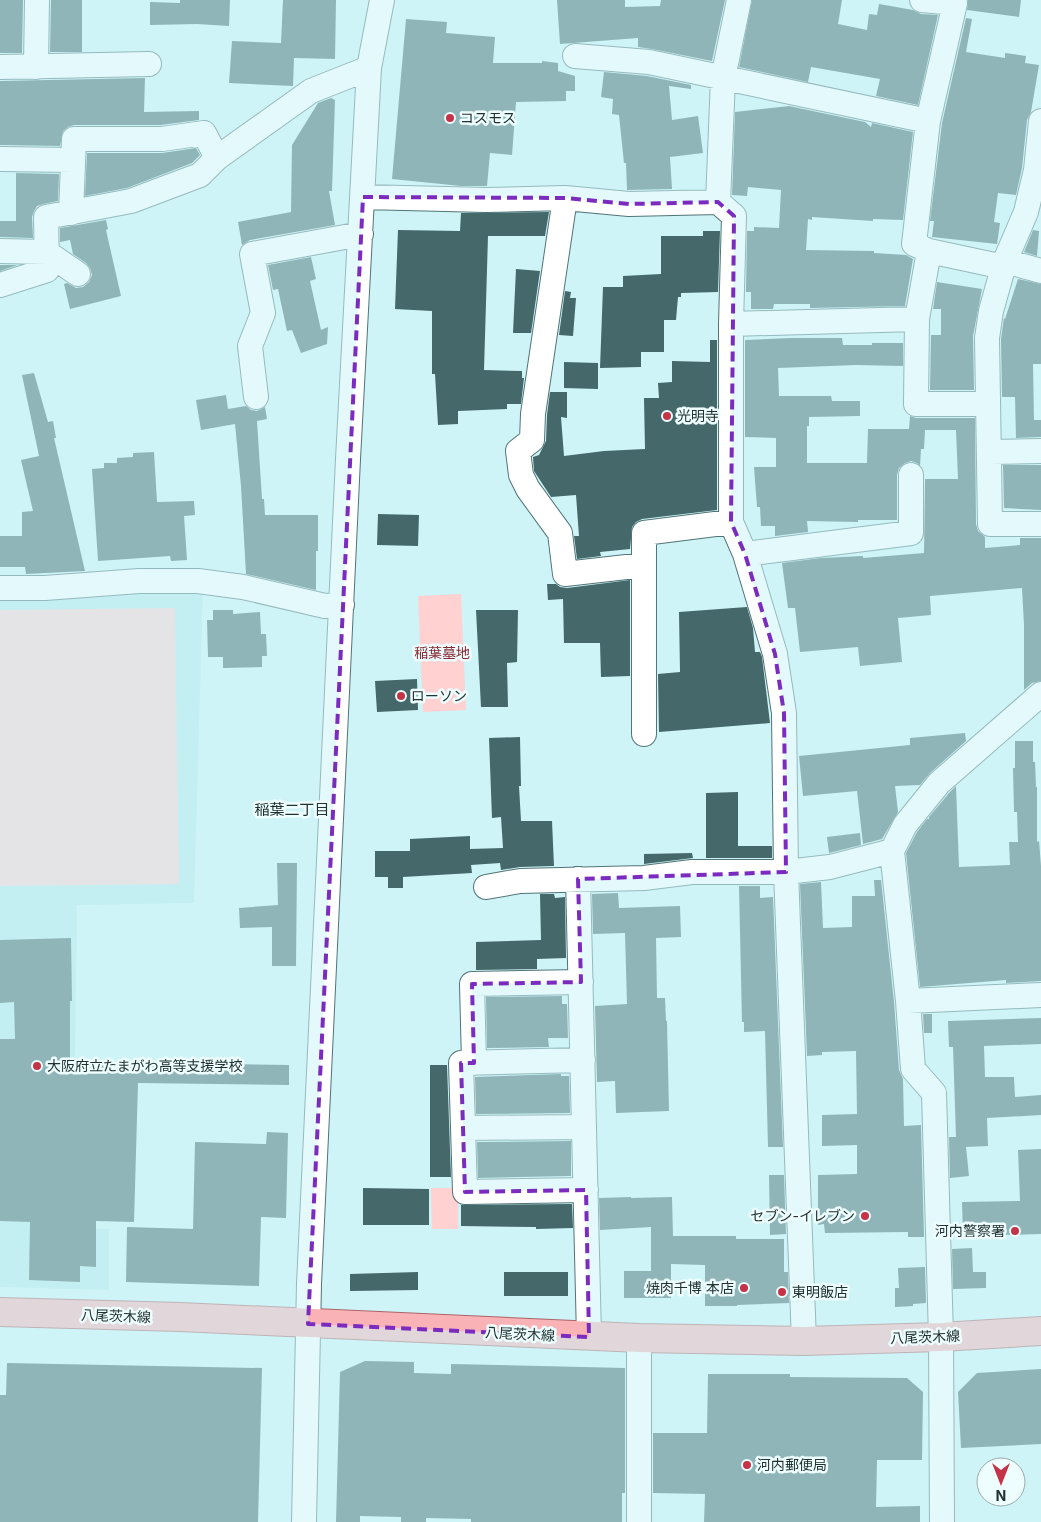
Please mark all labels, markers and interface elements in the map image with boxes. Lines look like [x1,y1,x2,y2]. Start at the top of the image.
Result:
place label: コスモス [460,109,516,126]
marker: コスモス [444,112,456,124]
place label: 光明寺 [677,407,719,424]
marker: 光明寺 [661,410,673,422]
park label: 稲葉墓地 [414,644,470,661]
place label: ローソン [411,687,467,704]
marker: ローソン [395,690,407,702]
district label: 稲葉二丁目 [254,800,330,819]
place label: 大阪府立たまがわ高等支援学校 [47,1057,243,1074]
marker: 大阪府立たまがわ高等支援学校 [31,1060,43,1072]
place label: セブン-イレブン [751,1207,855,1224]
marker: セブン-イレブン [859,1210,871,1222]
place label: 河内警察署 [935,1222,1005,1239]
marker: 河内警察署 [1009,1225,1021,1237]
place label: 焼肉千博 本店 [646,1279,734,1296]
marker: 焼肉千博 本店 [738,1282,750,1294]
place label: 東明飯店 [792,1283,848,1300]
marker: 東明飯店 [776,1286,788,1298]
street label: 八尾茨木線 [81,1306,151,1325]
street label: 八尾茨木線 [485,1323,555,1344]
street label: 八尾茨木線 [890,1327,960,1346]
place label: 河内郵便局 [757,1456,827,1473]
north arrow [976,1457,1026,1507]
marker: 河内郵便局 [741,1459,753,1471]
text: N [996,1487,1006,1504]

